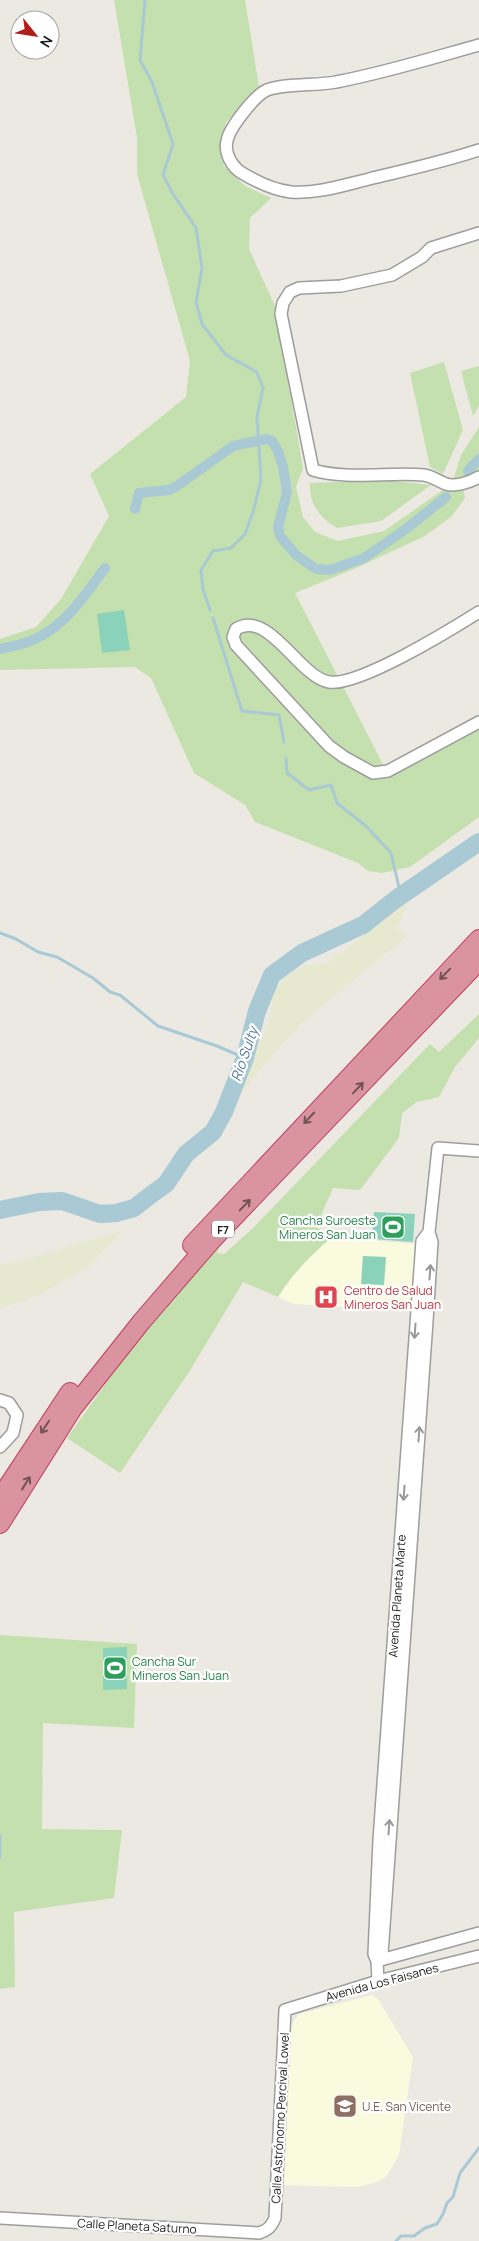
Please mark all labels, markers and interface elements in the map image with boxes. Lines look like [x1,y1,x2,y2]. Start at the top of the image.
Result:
north arrow [10,10,60,60]
text: N [36,33,57,51]
one-way arrow [439,968,451,980]
water label: Río Sulty [226,1022,263,1084]
one-way arrow [351,1082,363,1094]
one-way arrow [303,1111,315,1124]
one-way arrow [239,1199,251,1211]
place label: Cancha Suroeste Mineros San Juan [279,1212,376,1243]
sports icon: Cancha Suroeste Mineros San Juan [380,1214,406,1240]
road number: F7 [212,1220,234,1238]
one-way arrow [425,1264,435,1280]
place label: Centro de Salud Mineros San Juan [344,1282,441,1313]
hospital icon: Centro de Salud Mineros San Juan [313,1284,339,1310]
one-way arrow [410,1322,419,1338]
one-way arrow [40,1420,50,1434]
one-way arrow [414,1426,423,1442]
one-way arrow [20,1476,31,1490]
one-way arrow [400,1485,409,1501]
street label: Avenida Planeta Marte [384,1534,410,1658]
place label: Cancha Sur Mineros San Juan [132,1653,229,1684]
sports icon: Cancha Sur Mineros San Juan [102,1655,128,1681]
one-way arrow [385,1819,394,1835]
street label: Avenida Los Faisanes [324,1959,440,2005]
street label: Calle Astrónomo Percival Lowel [267,2032,293,2204]
school or university icon: U.E. San Vicente [332,2093,358,2119]
place label: U.E. San Vicente [362,2098,451,2115]
street label: Calle Planeta Saturno [77,2214,197,2238]

